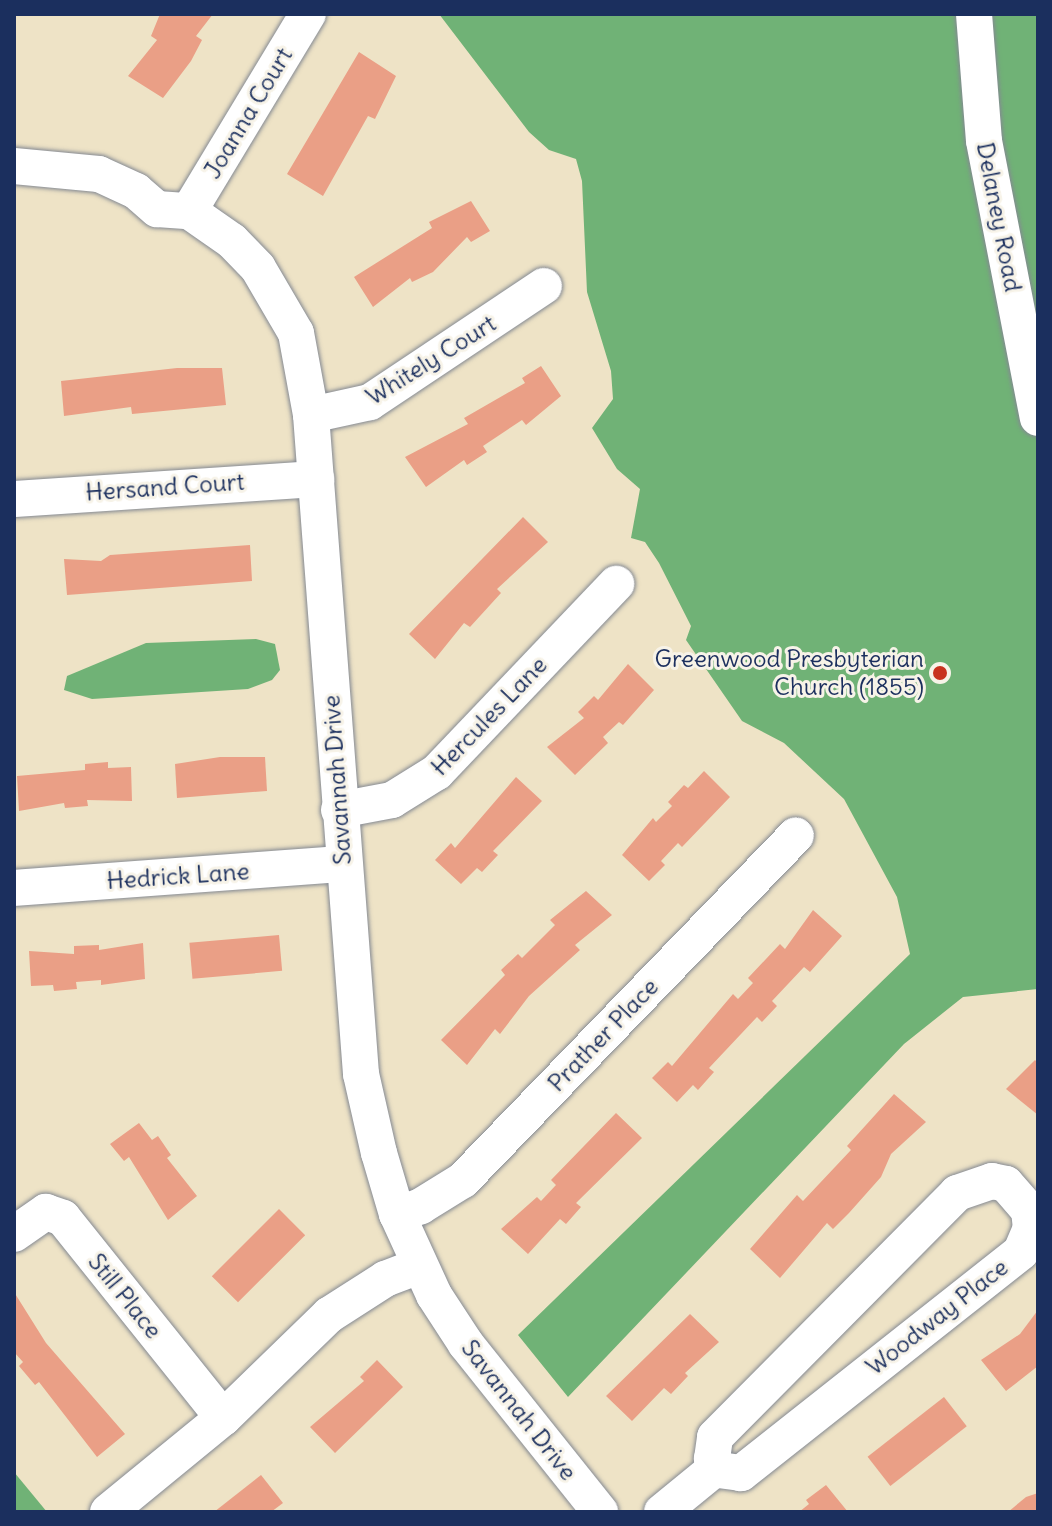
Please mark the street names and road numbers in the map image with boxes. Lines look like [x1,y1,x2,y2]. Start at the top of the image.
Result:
street label: Joanna Court [198,42,298,184]
street label: Delaney Road [970,140,1028,294]
street label: Whitely Court [361,309,501,411]
street label: Hersand Court [85,467,245,507]
street label: Hercules Lane [425,651,553,781]
street label: Savannah Drive [317,694,357,866]
street label: Hedrick Lane [106,857,250,895]
street label: Prather Place [542,972,664,1098]
street label: Still Place [82,1248,168,1344]
street label: Woodway Place [860,1253,1014,1381]
street label: Savannah Drive [455,1334,583,1486]

